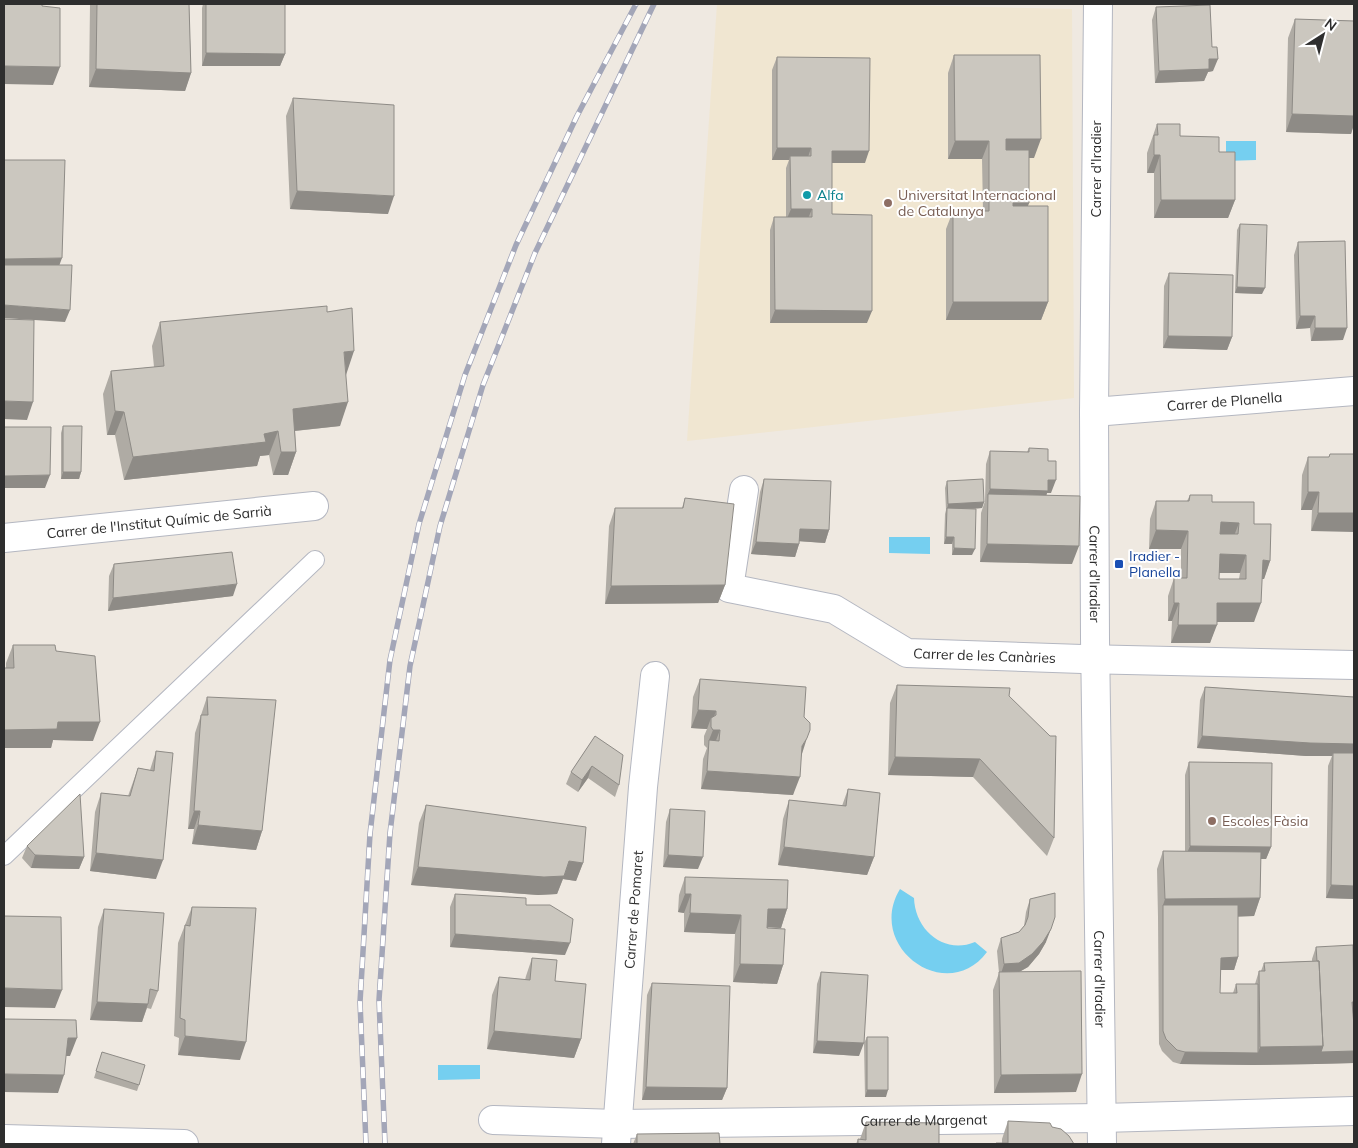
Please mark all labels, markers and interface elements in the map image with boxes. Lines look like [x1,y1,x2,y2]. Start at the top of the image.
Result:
north arrow [1298,10,1348,60]
text: N [1321,14,1340,35]
street label: Carrer d'Iradier [1087,120,1105,218]
place label: Alfa [817,186,844,204]
place label: Universitat Internacional de Catalunya [898,186,1056,220]
marker: Alfa [801,189,813,201]
marker: Universitat Internacional de Catalunya [882,197,894,209]
street label: Carrer de Planella [1166,388,1283,415]
street label: Carrer de l'Institut Químic de Sarrià [46,501,273,543]
street label: Carrer d'Iradier [1086,525,1104,624]
place label: Iradier - Planella [1129,547,1181,581]
marker: Iradier - Planella [1113,558,1125,570]
street label: Carrer de les Canàries [913,644,1056,667]
place label: Escoles Fàsia [1222,812,1308,830]
marker: Escoles Fàsia [1206,815,1218,827]
street label: Carrer de Pomaret [620,850,647,970]
street label: Carrer d'Iradier [1090,930,1109,1029]
street label: Carrer de Margenat [860,1110,988,1130]

